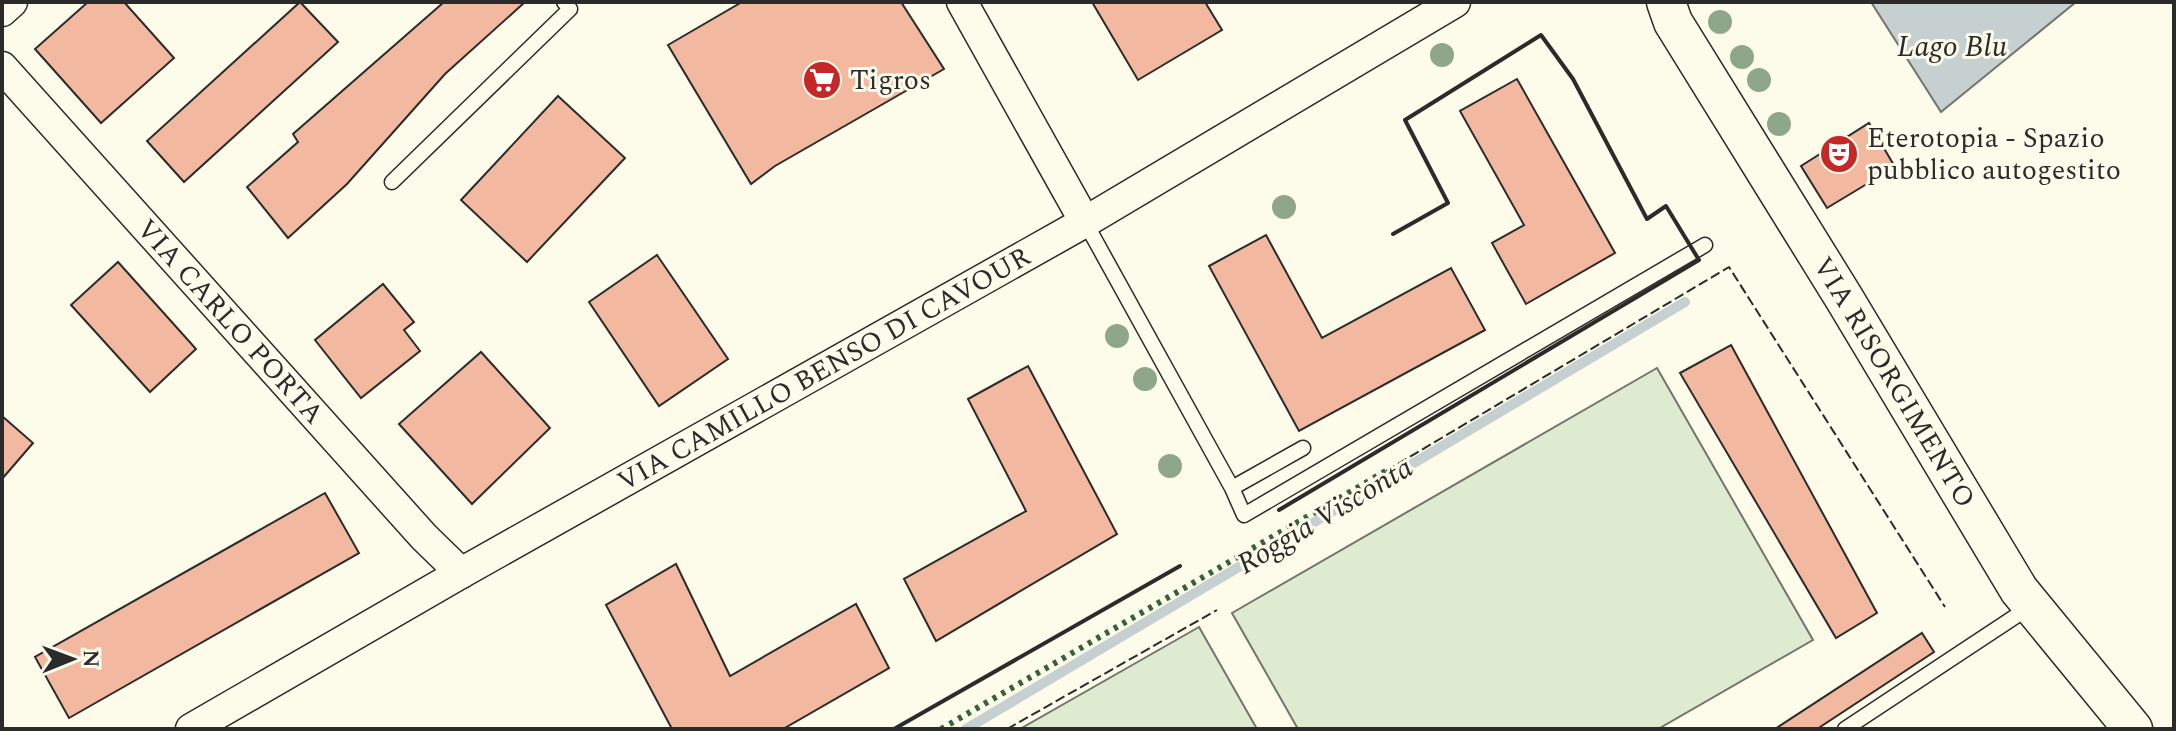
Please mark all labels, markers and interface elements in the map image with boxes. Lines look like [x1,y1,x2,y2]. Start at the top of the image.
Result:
water label: Lago Blu [1897,24,2007,70]
supermarket icon: Tigros [801,59,843,101]
place label: Tigros [850,59,931,102]
place label: Eterotopia - Spazio pubblico autogestito [1867,117,2121,192]
theatre icon: Eterotopia - Spazio pubblico autogestito [1818,133,1860,175]
street label: VIA CARLO PORTA [126,209,335,434]
street label: VIA CAMILLO BENSO DI CAVOUR [609,235,1039,502]
street label: VIA RISORGIMENTO [1802,248,1987,516]
water label: Roggia Visconta [1228,445,1422,587]
north arrow [32,619,112,699]
text: N [74,649,107,668]

